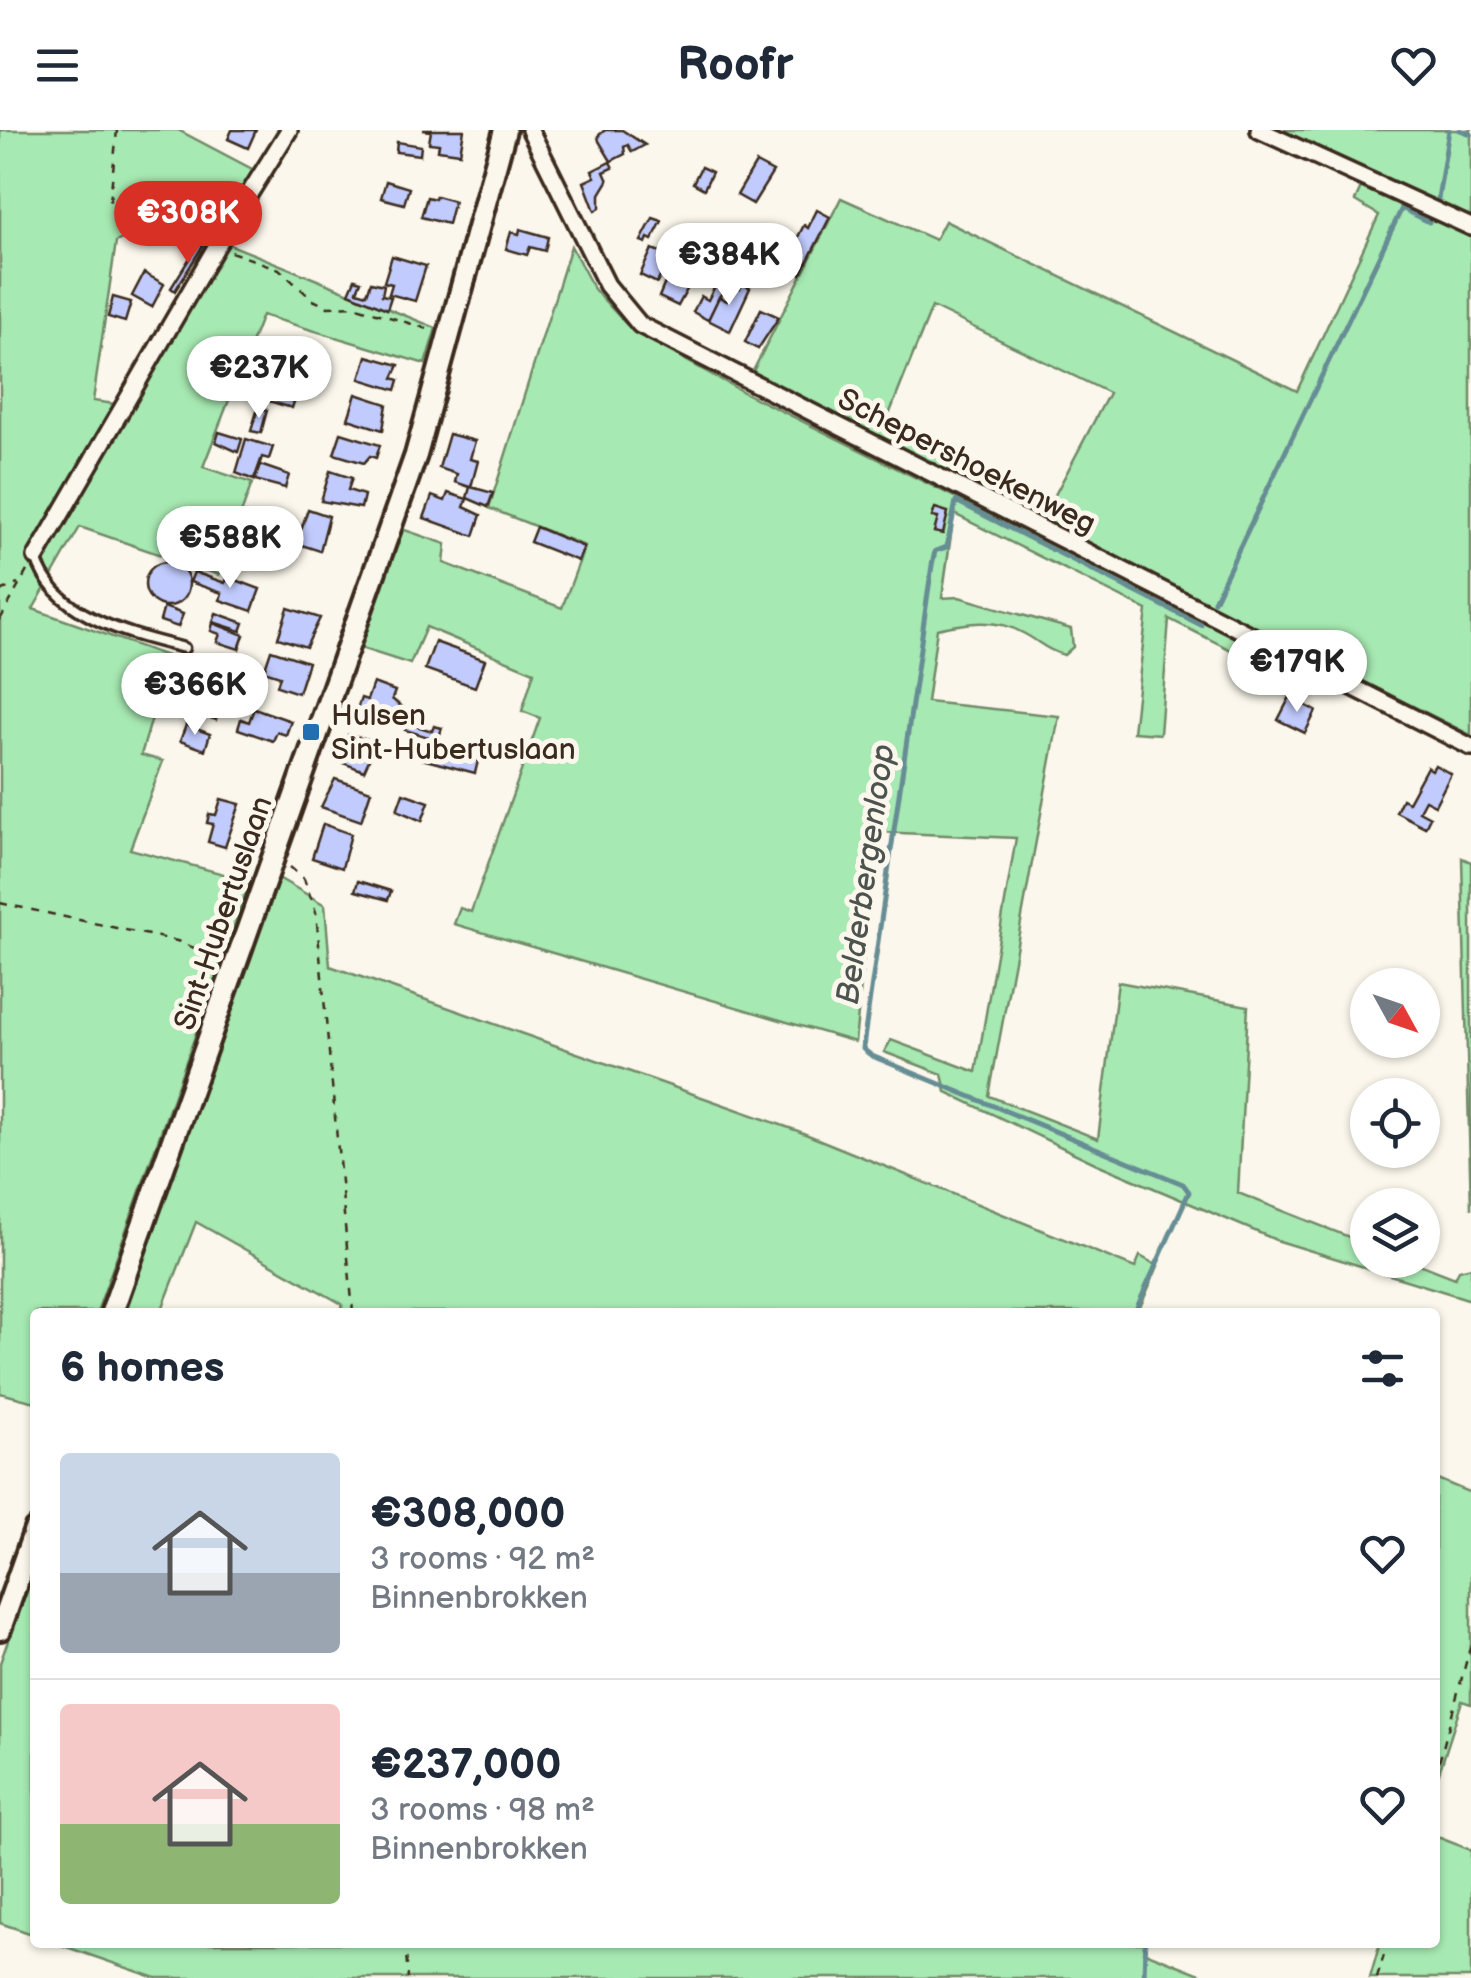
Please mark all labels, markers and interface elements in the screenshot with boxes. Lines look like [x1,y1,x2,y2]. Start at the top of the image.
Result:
icon: menu [30,38,85,93]
text: Roofr [678,38,793,93]
icon: heart [1386,38,1441,93]
pin: €308K [118,181,258,266]
text: €308K [136,194,240,233]
pin: €384K [659,223,799,308]
text: €384K [678,236,780,275]
pin: €237K [189,336,329,421]
text: €237K [209,349,309,388]
street label: Schepershoekenweg [832,381,1101,543]
pin: €588K [160,506,300,591]
text: €588K [179,519,281,558]
pin: €179K [1227,630,1367,715]
text: €179K [1249,643,1345,682]
pin: €366K [125,653,265,738]
text: €366K [143,666,247,705]
place label: Hulsen Sint-Hubertuslaan [331,698,576,768]
marker: Hulsen Sint-Hubertuslaan [300,721,322,743]
water label: Belderbergenloop [829,741,904,1007]
street label: Sint-Hubertuslaan [167,792,281,1035]
north arrow [1350,968,1440,1058]
map controls [1350,968,1440,1278]
button: locate [1350,1078,1440,1168]
button: layers [1350,1188,1440,1278]
icon: filters [1355,1341,1410,1396]
text: 6 homes [60,1343,224,1394]
text: €308,000 [370,1489,565,1540]
icon: home [140,1493,260,1613]
icon: heart [1355,1526,1410,1581]
text: 3 rooms · 92 m² [370,1540,595,1579]
text: Binnenbrokken [370,1579,588,1618]
text: €237,000 [370,1740,561,1791]
icon: home [140,1744,260,1864]
icon: heart [1355,1777,1410,1832]
text: 3 rooms · 98 m² [370,1791,595,1830]
text: Binnenbrokken [370,1830,588,1869]

